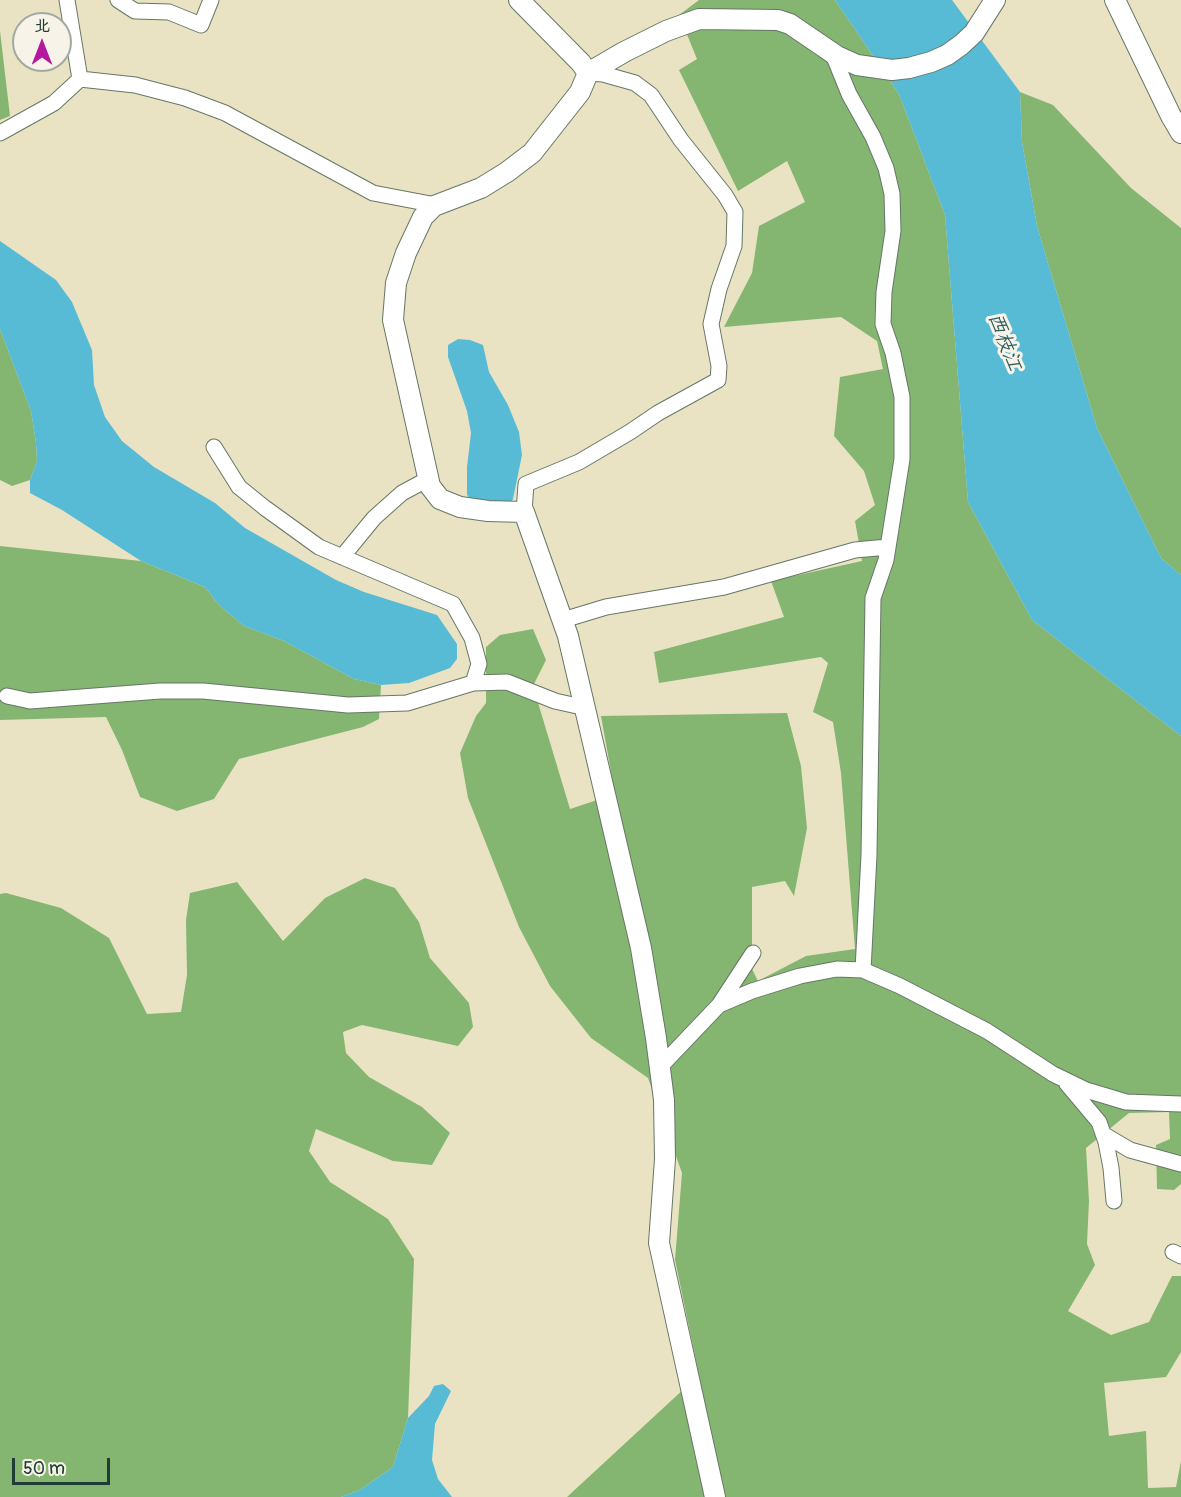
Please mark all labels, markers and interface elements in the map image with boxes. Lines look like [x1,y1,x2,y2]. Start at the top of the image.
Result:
north arrow [12,12,72,72]
text: 北 [34,16,50,36]
water label: 西枝江 [982,310,1026,374]
scale bar [15,1446,112,1484]
text: 50 m [23,1457,65,1480]

